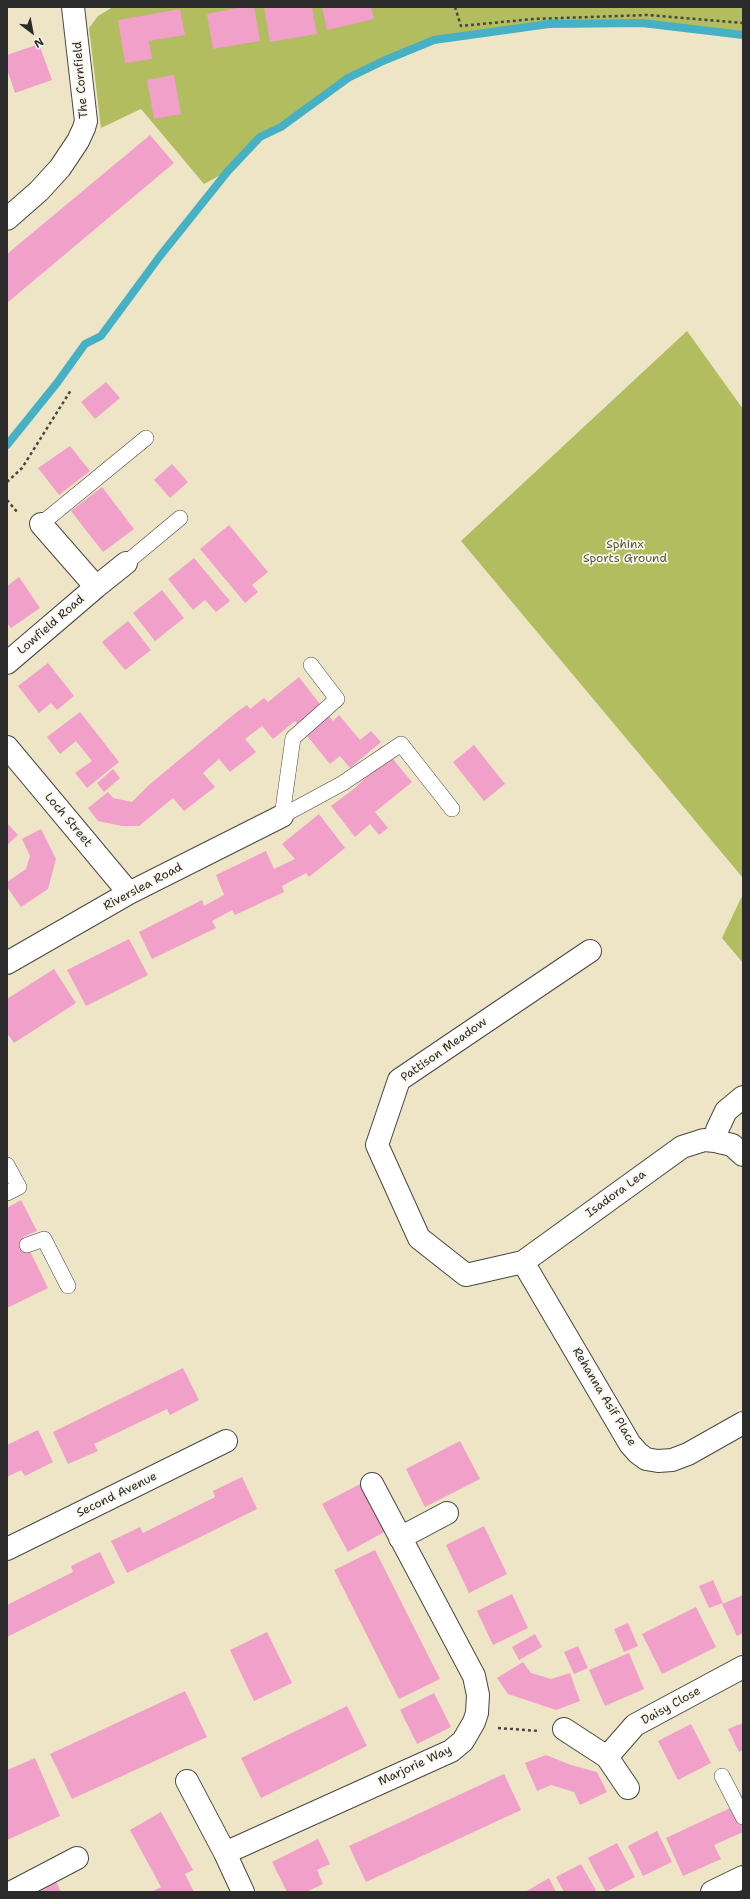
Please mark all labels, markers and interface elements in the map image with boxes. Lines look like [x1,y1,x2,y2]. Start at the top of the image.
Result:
north arrow [12,12,52,52]
text: N [31,34,46,51]
street label: The Cornfield [70,41,92,119]
park label: Sphinx Sports Ground [583,538,667,566]
street label: Lowfield Road [15,592,87,658]
street label: Loch Street [41,790,95,850]
street label: Riverslea Road [101,860,185,914]
street label: Pattison Meadow [398,1015,490,1085]
street label: Isadora Lea [583,1167,649,1221]
street label: Rehanna Asif Place [569,1345,639,1449]
street label: Second Avenue [74,1469,160,1521]
street label: Daisy Close [639,1684,703,1728]
street label: Marjorie Way [376,1743,454,1789]

